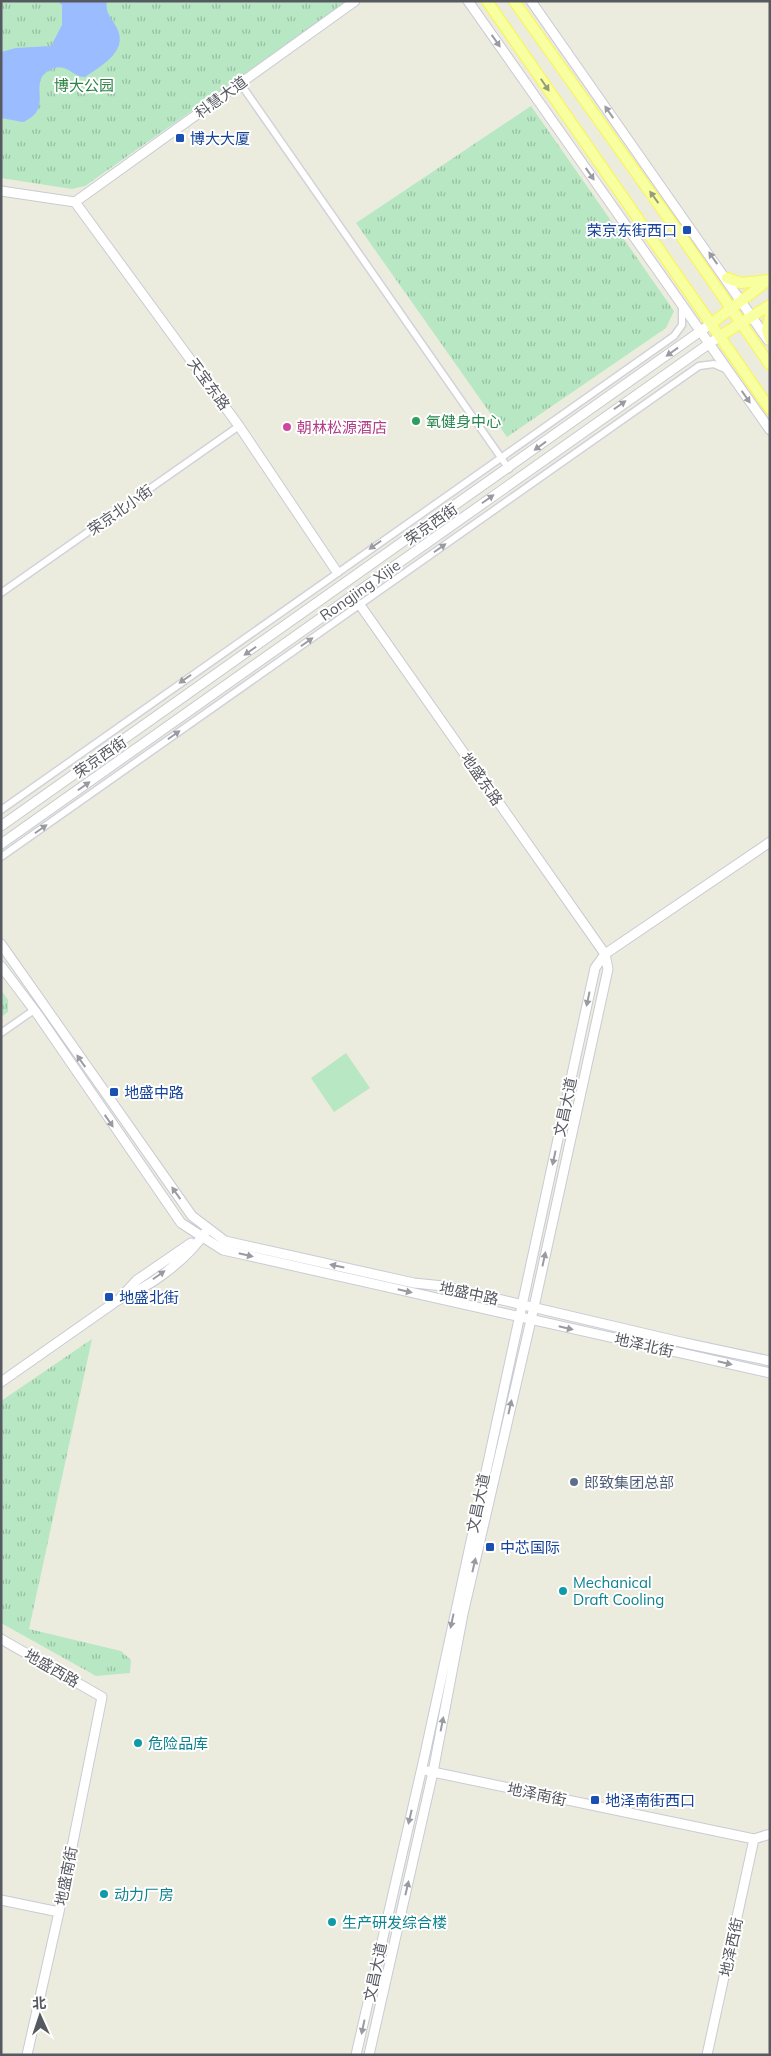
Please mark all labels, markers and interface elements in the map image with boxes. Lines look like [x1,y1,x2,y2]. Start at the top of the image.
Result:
one-way arrow [491,34,501,48]
street label: 科慧大道 [191,72,251,122]
park label: 博大公园 [54,76,114,95]
one-way arrow [540,78,550,92]
one-way arrow [604,105,614,118]
place label: 博大大厦 [190,129,250,148]
marker: 博大大厦 [174,132,186,144]
one-way arrow [585,167,595,181]
one-way arrow [649,190,659,204]
place label: 荣京东街西口 [587,221,677,240]
marker: 荣京东街西口 [681,224,693,236]
one-way arrow [708,251,718,265]
one-way arrow [665,347,679,357]
street label: 天宝东路 [184,354,234,414]
one-way arrow [741,390,751,404]
one-way arrow [613,400,626,411]
place label: 氧健身中心 [426,412,501,431]
marker: 氧健身中心 [410,415,422,427]
place label: 朝林松源酒店 [297,418,387,437]
marker: 朝林松源酒店 [281,421,293,433]
one-way arrow [533,441,547,451]
street label: 荣京北小街 [84,481,156,539]
one-way arrow [481,495,494,505]
street label: 荣京西街 [401,499,461,549]
one-way arrow [368,540,382,550]
one-way arrow [433,543,447,553]
street label: Rongjing Xijie [316,555,404,625]
one-way arrow [300,637,314,647]
one-way arrow [243,646,257,656]
one-way arrow [178,674,192,684]
one-way arrow [167,730,181,740]
street label: 荣京西街 [70,732,130,782]
street label: 地盛东路 [457,749,507,809]
one-way arrow [77,781,91,791]
one-way arrow [34,824,48,834]
one-way arrow [584,991,592,1007]
one-way arrow [76,1054,86,1068]
street label: 文昌大道 [549,1076,581,1138]
place label: 地盛中路 [124,1083,184,1102]
marker: 地盛中路 [108,1086,120,1098]
one-way arrow [104,1114,114,1128]
one-way arrow [550,1150,558,1165]
one-way arrow [171,1186,181,1200]
one-way arrow [541,1251,549,1267]
one-way arrow [239,1252,255,1260]
one-way arrow [329,1262,344,1270]
one-way arrow [152,1270,166,1280]
street label: 地盛中路 [438,1277,500,1309]
one-way arrow [398,1287,413,1295]
place label: 地盛北街 [119,1288,179,1307]
marker: 地盛北街 [103,1291,115,1303]
one-way arrow [559,1324,574,1332]
street label: 地泽北街 [613,1329,675,1361]
one-way arrow [717,1359,732,1367]
one-way arrow [506,1399,514,1414]
street label: 文昌大道 [462,1472,494,1534]
place label: 郎致集团总部 [584,1473,674,1492]
marker: 郎致集团总部 [568,1476,580,1488]
place label: 中芯国际 [500,1538,560,1557]
marker: 中芯国际 [484,1541,496,1553]
one-way arrow [470,1557,478,1572]
place label: Mechanical Draft Cooling [573,1573,664,1609]
marker: Mechanical Draft Cooling [557,1585,569,1597]
one-way arrow [448,1614,456,1629]
street label: 地盛西路 [21,1645,83,1691]
one-way arrow [439,1716,447,1732]
place label: 危险品库 [148,1734,208,1753]
marker: 危险品库 [132,1737,144,1749]
street label: 地泽南街 [506,1778,568,1810]
place label: 地泽南街西口 [605,1791,695,1810]
marker: 地泽南街西口 [589,1794,601,1806]
one-way arrow [406,1810,414,1825]
street label: 地盛南街 [51,1845,81,1907]
one-way arrow [403,1880,411,1895]
place label: 动力厂房 [114,1885,174,1904]
marker: 动力厂房 [98,1888,110,1900]
place label: 生产研发综合楼 [342,1913,447,1932]
marker: 生产研发综合楼 [326,1916,338,1928]
street label: 地泽西街 [715,1916,747,1978]
street label: 文昌大道 [359,1941,391,2003]
north arrow [15,1991,65,2041]
text: 北 [32,1994,47,2012]
one-way arrow [358,2020,366,2036]

